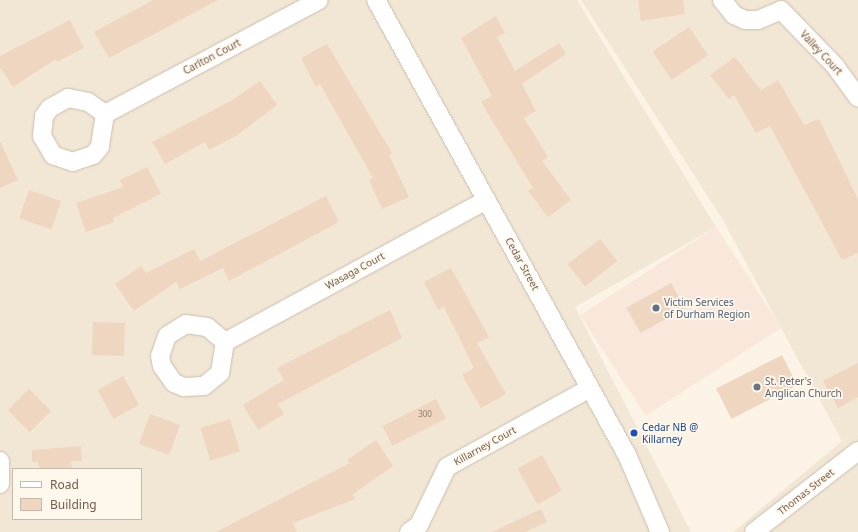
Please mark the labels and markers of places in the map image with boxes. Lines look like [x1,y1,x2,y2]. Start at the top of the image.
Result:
place label: Victim Services of Durham Region [664,296,750,320]
marker: Victim Services of Durham Region [651,303,661,313]
place label: St. Peter's Anglican Church [765,375,842,398]
marker: St. Peter's Anglican Church [752,382,762,392]
place label: Cedar NB @ Killarney [642,421,698,444]
marker: Cedar NB @ Killarney [629,428,639,438]

